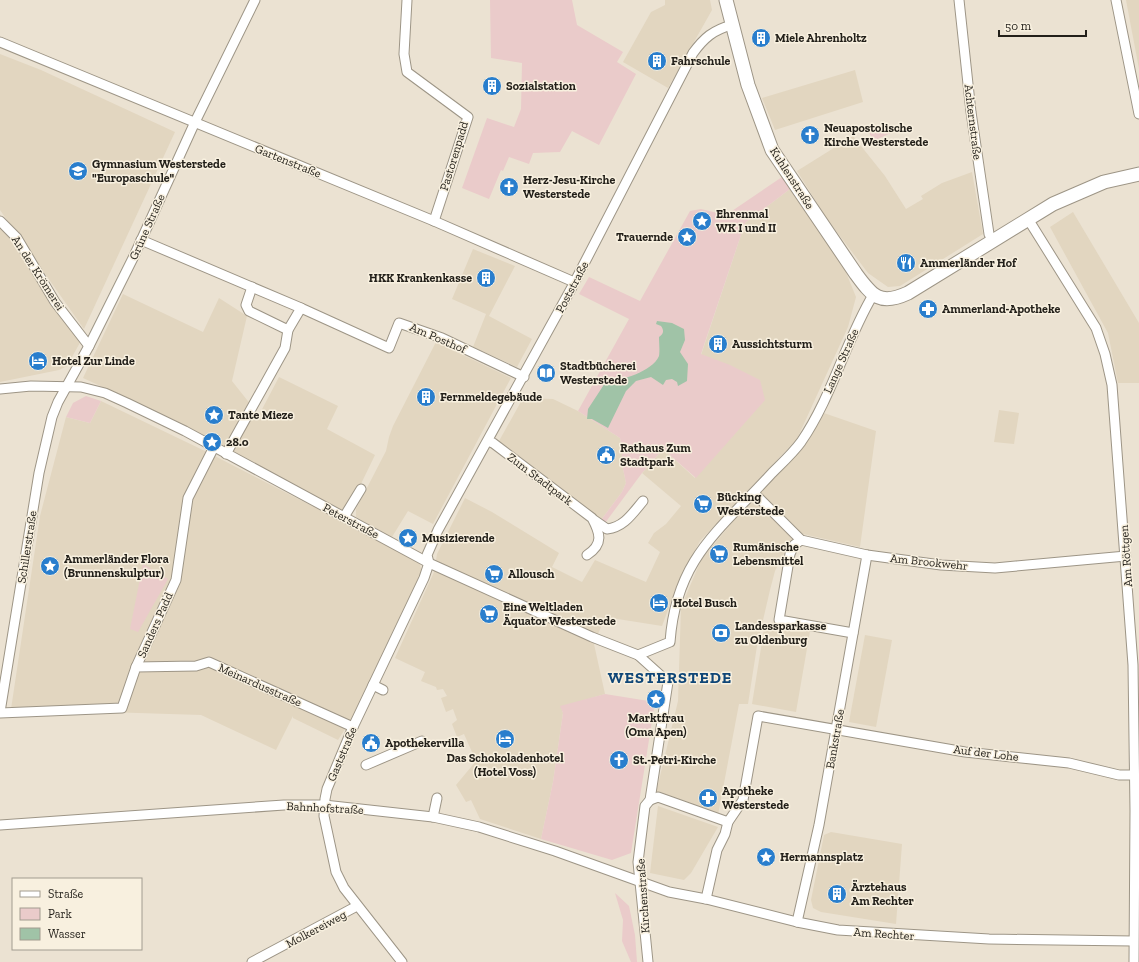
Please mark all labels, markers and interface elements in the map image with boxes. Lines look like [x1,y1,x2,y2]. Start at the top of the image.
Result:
scale bar [999,12,1086,38]
text: 50 m [1005,19,1032,33]
building icon: Miele Ahrenholtz [750,27,772,49]
place label: Miele Ahrenholtz [775,31,867,45]
building icon: Fahrschule [646,50,668,72]
place label: Fahrschule [671,54,731,68]
building icon: Sozialstation [481,75,503,97]
place label: Sozialstation [506,79,576,93]
street label: Achternstraße [961,83,985,161]
street label: Pastorenpadd [437,119,471,192]
place label: Neuapostolische Kirche Westerstede [824,121,928,149]
church icon: Neuapostolische Kirche Westerstede [799,124,821,146]
street label: Gartenstraße [253,141,323,181]
street label: Kuhlenstraße [767,145,817,212]
place label: Gymnasium Westerstede "Europaschule" [92,157,226,185]
school or university icon: Gymnasium Westerstede "Europaschule" [67,160,89,182]
place label: Herz-Jesu-Kirche Westerstede [523,173,615,201]
church icon: Herz-Jesu-Kirche Westerstede [498,176,520,198]
street label: Grüne Straße [126,192,168,262]
place label: Ehrenmal WK I und II [716,207,776,235]
place icon: Ehrenmal WK I und II [691,210,713,232]
place icon: Trauernde [676,226,698,248]
place label: Trauernde [616,230,673,244]
street label: An der Krömerei [9,233,68,313]
restaurant icon: Ammerländer Hof [895,252,917,274]
place label: Ammerländer Hof [920,256,1018,270]
street label: Poststraße [553,258,592,315]
building icon: HKK Krankenkasse [475,267,497,289]
place label: HKK Krankenkasse [369,271,472,285]
pharmacy icon: Ammerland-Apotheke [917,298,939,320]
place label: Ammerland-Apotheke [942,302,1060,316]
street label: Am Posthof [408,320,469,357]
street label: Lange Straße [821,326,862,396]
building icon: Aussichtsturm [707,333,729,355]
place label: Aussichtsturm [732,337,813,351]
hotel icon: Hotel Zur Linde [27,350,49,372]
place label: Hotel Zur Linde [52,354,135,368]
place label: Stadtbücherei Westerstede [560,359,636,387]
library icon: Stadtbücherei Westerstede [535,362,557,384]
building icon: Fernmeldegebäude [415,386,437,408]
place label: Fernmeldegebäude [440,390,542,404]
place icon: Tante Mieze [203,404,225,426]
place label: Tante Mieze [228,408,293,422]
place icon: 28.0 [201,431,223,453]
place label: 28.0 [226,435,249,449]
place label: Rathaus Zum Stadtpark [620,441,691,469]
public building icon: Rathaus Zum Stadtpark [595,444,617,466]
street label: Zum Stadtpark [505,450,576,508]
place label: Bücking Westerstede [717,490,784,518]
supermarket icon: Bücking Westerstede [692,493,714,515]
street label: Peterstraße [321,500,382,542]
street label: Schillerstraße [14,509,40,584]
street label: Am Röttgen [1117,524,1135,588]
place icon: Musizierende [397,527,419,549]
place label: Musizierende [422,531,495,545]
place label: Rumänische Lebensmittel [733,540,804,568]
supermarket icon: Rumänische Lebensmittel [708,543,730,565]
street label: Am Brookwehr [889,551,969,573]
place label: Ammerländer Flora (Brunnenskulptur) [64,552,169,580]
place icon: Ammerländer Flora (Brunnenskulptur) [39,555,61,577]
supermarket icon: Allousch [483,563,505,585]
place label: Allousch [508,567,555,581]
street label: Sanders Padd [134,590,176,660]
hotel icon: Hotel Busch [648,592,670,614]
place label: Hotel Busch [673,596,737,610]
place label: Eine Weltladen Äquator Westerstede [503,600,616,628]
supermarket icon: Eine Weltladen Äquator Westerstede [478,603,500,625]
place label: Landessparkasse zu Oldenburg [735,619,826,647]
bank icon: Landessparkasse zu Oldenburg [710,622,732,644]
street label: Meinardusstraße [216,660,304,710]
district label: WESTERSTEDE [608,668,732,687]
place icon: Marktfrau (Oma Apen) [645,688,667,710]
street label: Bankstraße [823,708,847,770]
place label: Marktfrau (Oma Apen) [626,711,687,739]
street label: Gaststraße [324,724,360,783]
hotel icon: Das Schokoladenhotel (Hotel Voss) [494,728,516,750]
public building icon: Apothekervilla [360,732,382,754]
place label: Apothekervilla [385,736,464,750]
street label: Auf der Lohe [953,742,1020,764]
church icon: St.-Petri-Kirche [608,749,630,771]
place label: Das Schokoladenhotel (Hotel Voss) [446,751,564,779]
place label: St.-Petri-Kirche [633,753,716,767]
place label: Apotheke Westerstede [722,784,789,812]
pharmacy icon: Apotheke Westerstede [697,787,719,809]
street label: Bahnhofstraße [286,799,364,817]
place icon: Hermannsplatz [755,846,777,868]
place label: Hermannsplatz [780,850,863,864]
street label: Kirchenstraße [633,858,653,934]
legend [12,878,142,950]
place label: Ärztehaus Am Rechter [851,880,915,908]
building icon: Ärztehaus Am Rechter [826,883,848,905]
text: Straße [48,887,84,901]
text: Park [48,907,73,921]
street label: Molkereiweg [283,907,349,951]
street label: Am Rechter [853,925,915,943]
text: Wasser [48,927,86,941]

